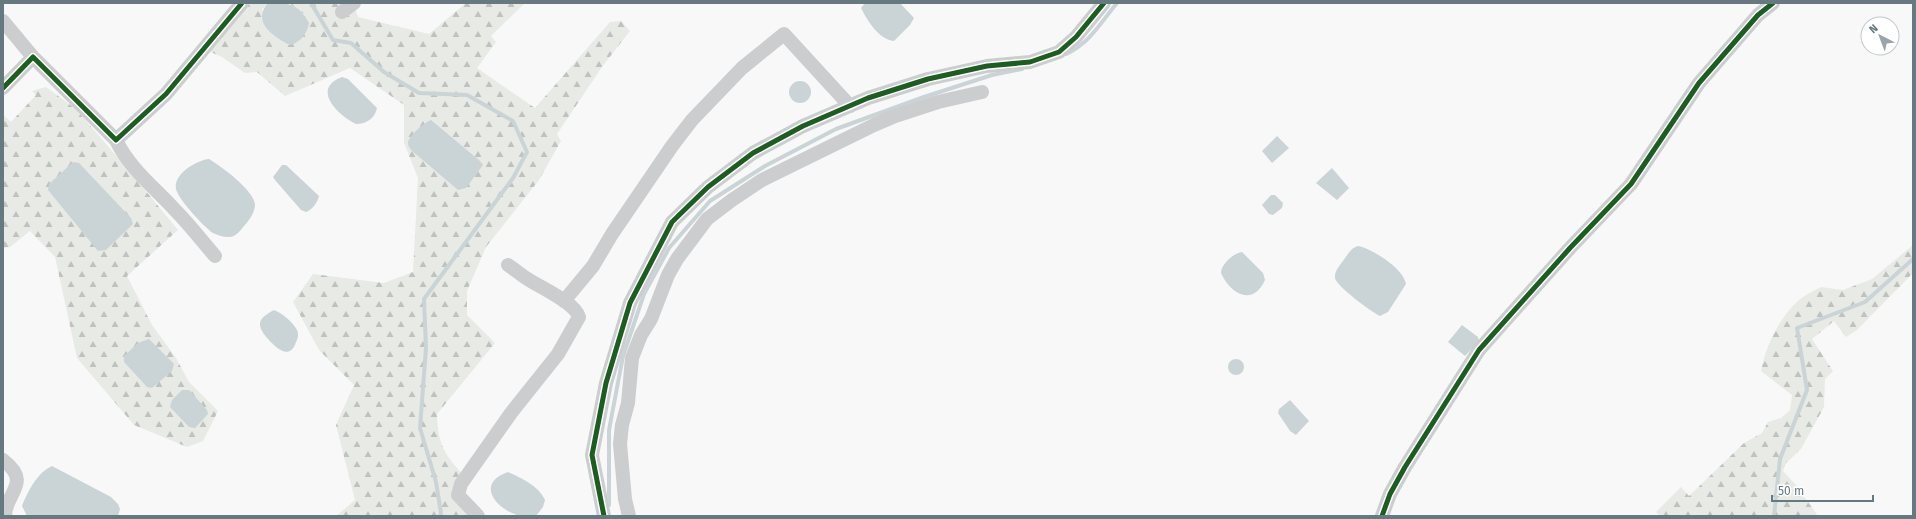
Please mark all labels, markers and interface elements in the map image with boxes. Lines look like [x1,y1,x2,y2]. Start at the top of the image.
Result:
north arrow [1860,16,1900,56]
text: N [1867,22,1881,36]
scale bar [1772,477,1873,503]
text: 50 m [1778,484,1804,498]

